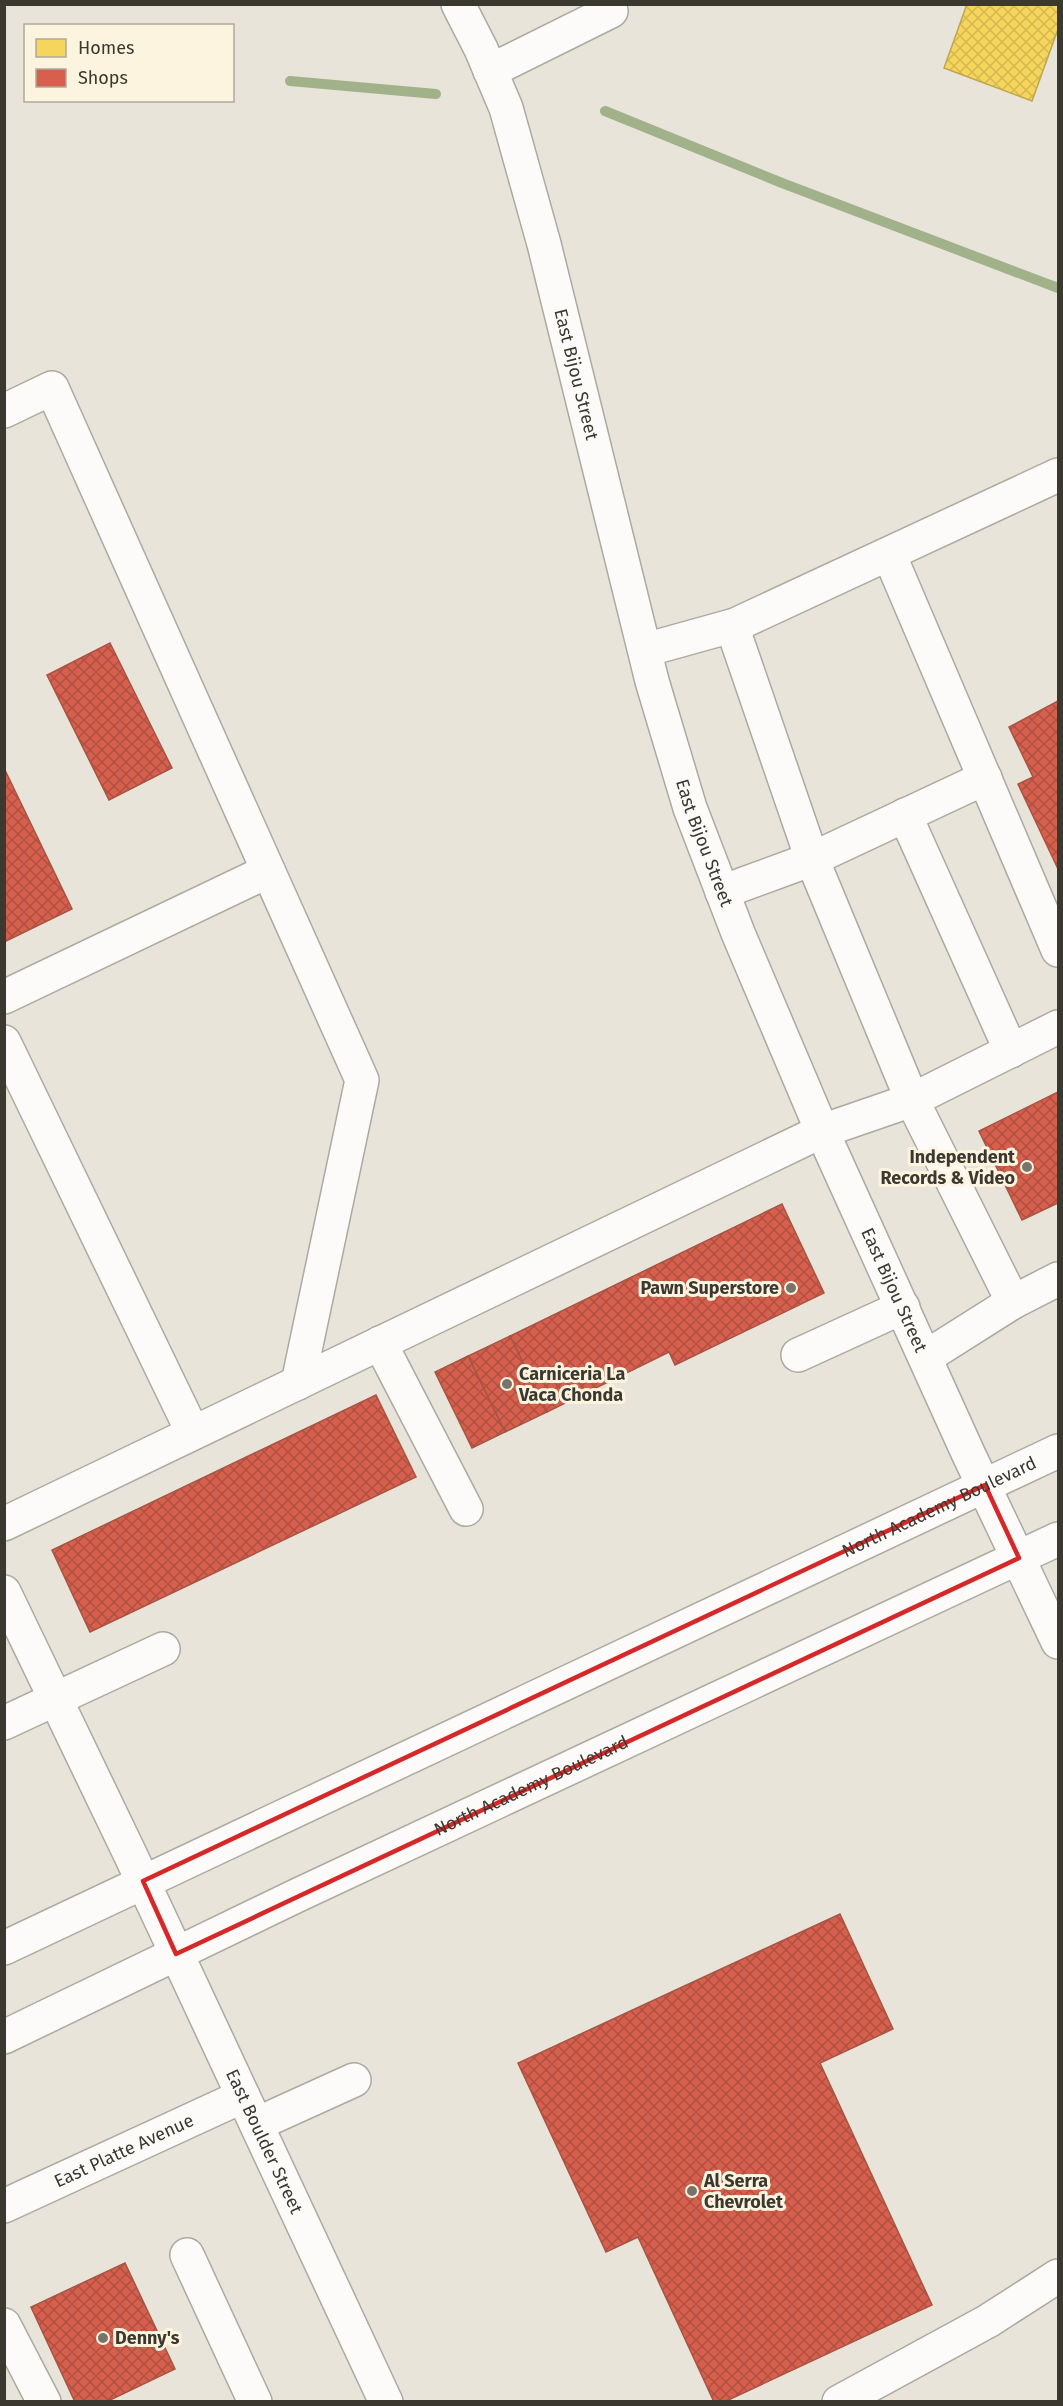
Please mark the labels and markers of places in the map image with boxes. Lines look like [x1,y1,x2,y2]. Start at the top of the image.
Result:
place label: Independent Records & Video [880,1146,1016,1189]
marker: Independent Records & Video [1020,1160,1034,1174]
place label: Pawn Superstore [641,1277,779,1299]
marker: Pawn Superstore [784,1281,798,1295]
place label: Carniceria La Vaca Chonda [518,1363,625,1406]
marker: Carniceria La Vaca Chonda [500,1377,514,1391]
place label: Al Serra Chevrolet [703,2170,784,2213]
marker: Al Serra Chevrolet [685,2184,699,2198]
place label: Denny's [115,2327,180,2349]
marker: Denny's [96,2331,110,2345]

